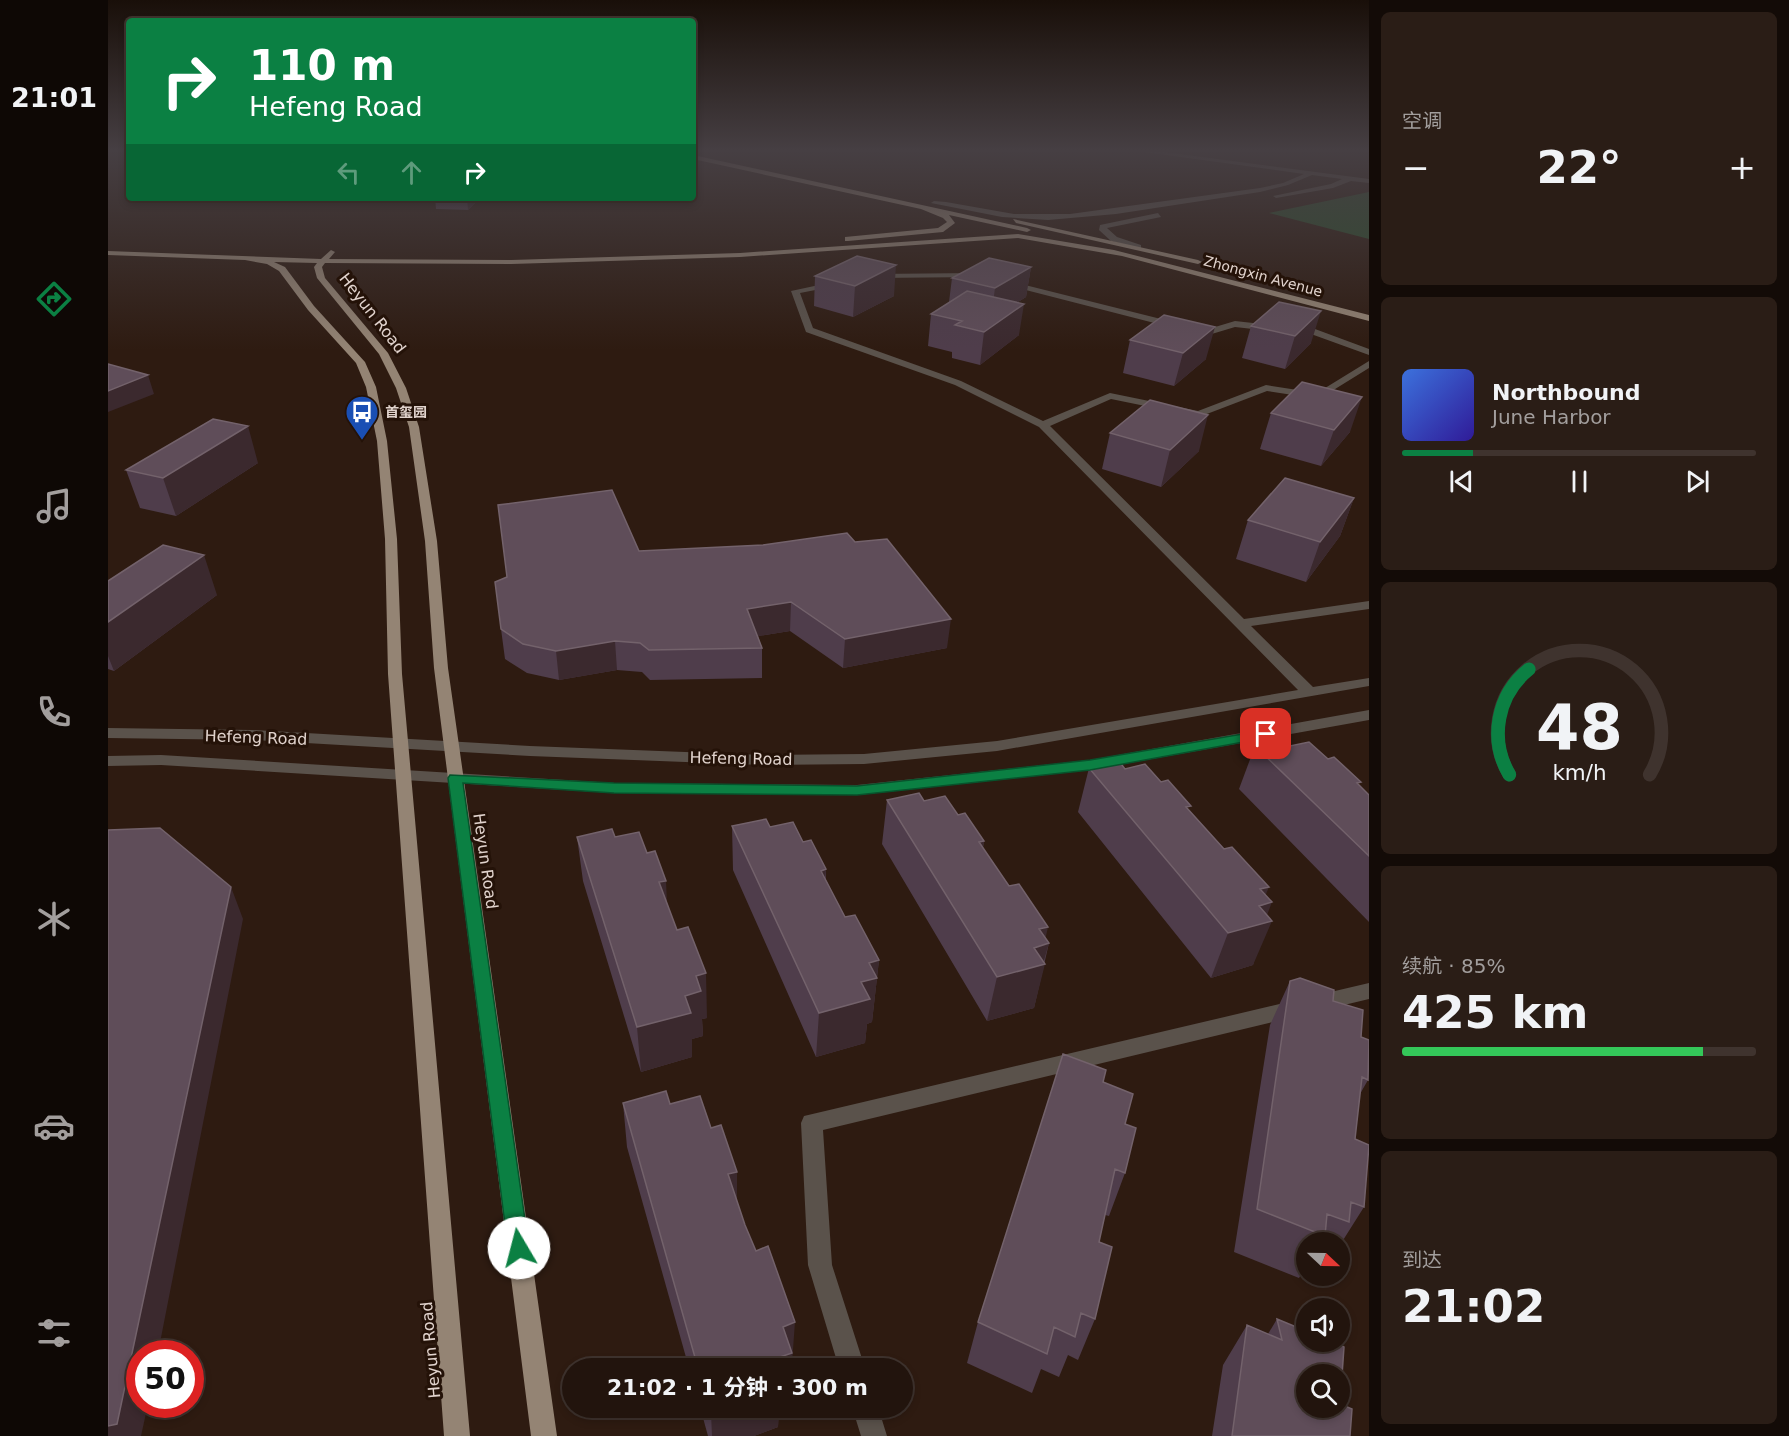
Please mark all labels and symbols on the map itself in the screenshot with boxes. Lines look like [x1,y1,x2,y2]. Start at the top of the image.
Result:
street label: Zhongxin Avenue [1202,252,1324,300]
street label: Heyun Road [335,269,410,357]
bus stop icon: 首玺园 [344,394,380,441]
place label: 首玺园 [385,404,427,420]
pin [1240,708,1291,759]
street label: Hefeng Road [204,726,308,749]
street label: Hefeng Road [689,748,793,769]
street label: Heyun Road [469,812,502,910]
position arrow [487,1216,551,1280]
north arrow [1296,1232,1350,1286]
street label: Heyun Road [417,1301,444,1399]
speed limit sign: 50 [126,1340,204,1418]

